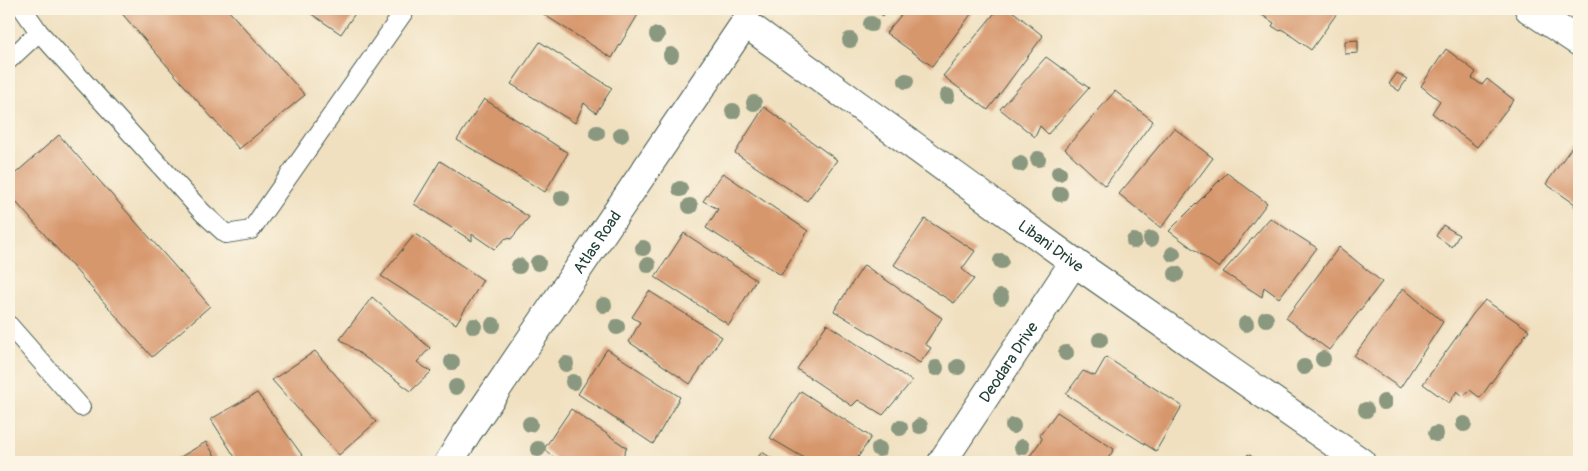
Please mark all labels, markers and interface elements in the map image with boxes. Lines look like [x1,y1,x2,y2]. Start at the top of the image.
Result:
street label: Atlas Road [569,207,626,278]
street label: Libani Drive [1014,216,1087,277]
street label: Deodara Drive [975,318,1043,407]

